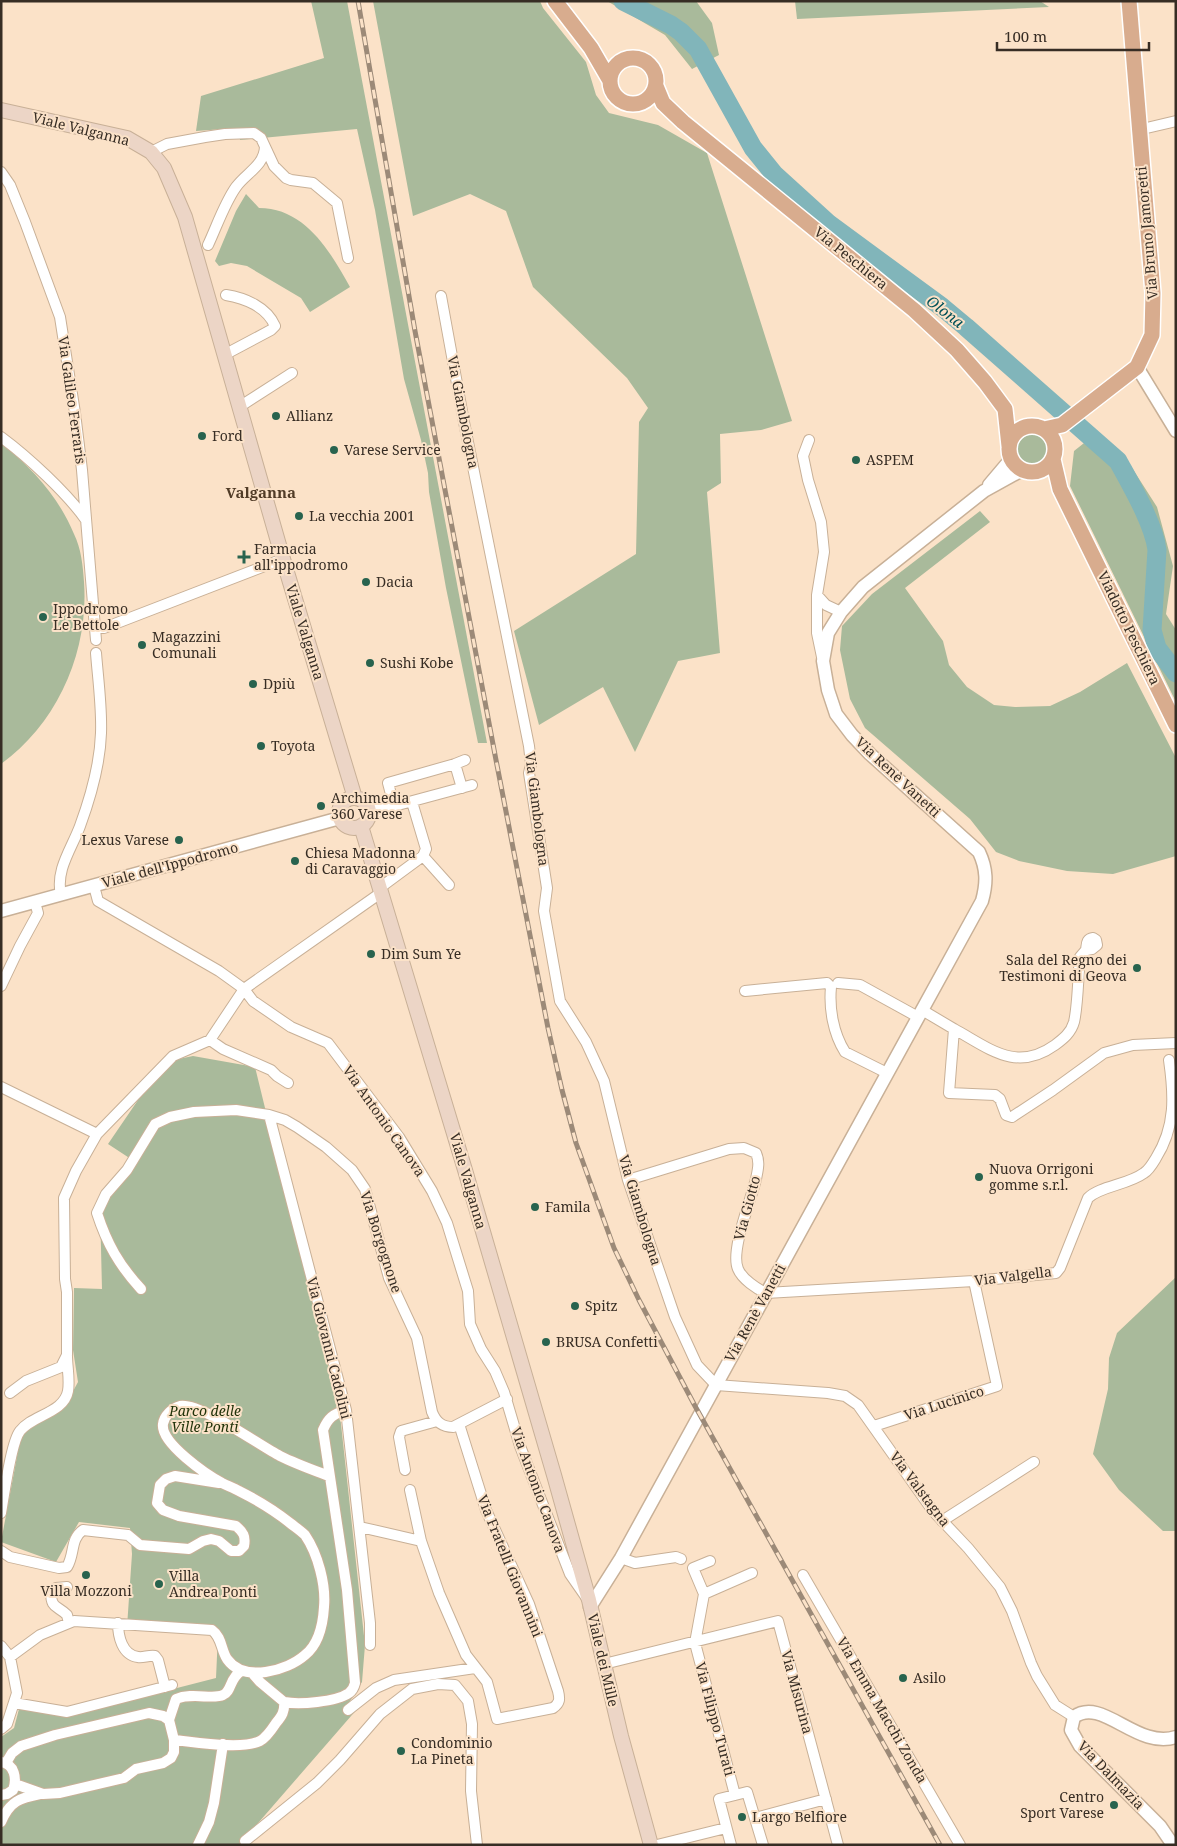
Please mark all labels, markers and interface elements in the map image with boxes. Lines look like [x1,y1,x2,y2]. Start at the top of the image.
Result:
scale bar [997,20,1150,52]
text: 100 m [1004,26,1047,46]
street label: Viale Valganna [31,107,132,150]
street label: Via Bruno Jamoretti [1131,165,1162,300]
street label: Via Peschiera [810,222,892,293]
water label: Olona [923,291,969,332]
street label: Via Galileo Ferraris [54,335,91,465]
street label: Via Giambologna [443,354,484,470]
place label: Allianz [286,406,333,425]
marker: Allianz [270,410,282,422]
place label: Ford [212,426,243,445]
marker: Ford [196,430,208,442]
place label: Varese Service [344,440,441,459]
marker: Varese Service [328,444,340,456]
place label: ASPEM [866,450,914,469]
marker: ASPEM [850,454,862,466]
district label: Valganna [226,482,296,502]
place label: La vecchia 2001 [309,506,415,525]
marker: La vecchia 2001 [293,510,305,522]
place label: Farmacia all'ippodromo [254,539,348,574]
marker: Farmacia all'ippodromo [238,551,250,563]
street label: Viadotto Peschiera [1094,568,1165,688]
place label: Dacia [376,572,413,591]
marker: Dacia [360,576,372,588]
street label: Viale Valganna [282,582,329,682]
place label: Ippodromo Le Bettole [53,599,128,634]
marker: Ippodromo Le Bettole [37,611,49,623]
place label: Magazzini Comunali [152,627,221,662]
marker: Magazzini Comunali [136,639,148,651]
place label: Sushi Kobe [380,653,454,672]
marker: Sushi Kobe [364,657,376,669]
place label: Dpiù [263,674,295,693]
marker: Dpiù [247,678,259,690]
street label: Via Renè Vanetti [852,732,945,821]
place label: Toyota [271,736,316,755]
marker: Toyota [255,740,267,752]
street label: Via Giambologna [521,751,554,867]
place label: Archimedia 360 Varese [331,788,410,823]
marker: Archimedia 360 Varese [315,800,327,812]
place label: Lexus Varese [81,830,169,849]
marker: Lexus Varese [173,834,185,846]
street label: Viale dell'Ippodromo [100,837,240,892]
place label: Chiesa Madonna di Caravaggio [305,843,416,878]
marker: Chiesa Madonna di Caravaggio [289,855,301,867]
place label: Dim Sum Ye [381,944,461,963]
marker: Dim Sum Ye [365,948,377,960]
place label: Sala del Regno dei Testimoni di Geova [999,950,1128,985]
marker: Sala del Regno dei Testimoni di Geova [1131,962,1143,974]
street label: Via Antonio Canova [339,1061,430,1180]
street label: Viale Valganna [446,1130,491,1231]
street label: Via Giambologna [615,1152,666,1268]
place label: Nuova Orrigoni gomme s.r.l. [989,1159,1094,1194]
marker: Nuova Orrigoni gomme s.r.l. [973,1171,985,1183]
street label: Via Giotto [729,1174,764,1242]
street label: Via Borgognone [356,1188,407,1295]
place label: Famila [545,1197,591,1216]
marker: Famila [529,1201,541,1213]
street label: Via Renè Vanetti [720,1260,790,1365]
street label: Via Valgella [973,1261,1053,1290]
street label: Via Giovanni Cadolini [303,1275,356,1421]
place label: Spitz [585,1296,618,1315]
marker: Spitz [569,1300,581,1312]
place label: BRUSA Confetti [556,1332,658,1351]
marker: BRUSA Confetti [540,1336,552,1348]
street label: Via Lucinico [901,1381,986,1424]
park label: Parco delle Ville Ponti [168,1401,241,1436]
street label: Via Antonio Canova [507,1424,570,1555]
street label: Via Valstagna [886,1447,955,1530]
street label: Via Fratelli Giovannini [473,1492,548,1640]
place label: Villa Andrea Ponti [169,1566,258,1601]
marker: Villa Mozzoni [80,1569,92,1581]
marker: Villa Andrea Ponti [153,1578,165,1590]
place label: Villa Mozzoni [40,1581,132,1600]
street label: Viale dei Mille [584,1611,623,1708]
street label: Via Emma Macchi Zonda [833,1633,932,1786]
street label: Via Misurina [777,1648,818,1736]
street label: Via Filippo Turati [691,1660,740,1778]
place label: Asilo [913,1668,946,1687]
marker: Asilo [897,1672,909,1684]
place label: Condominio La Pineta [411,1733,493,1768]
street label: Via Dalmazia [1074,1736,1149,1813]
marker: Condominio La Pineta [395,1745,407,1757]
place label: Centro Sport Varese [1020,1787,1104,1822]
marker: Centro Sport Varese [1108,1799,1120,1811]
place label: Largo Belfiore [752,1807,847,1826]
marker: Largo Belfiore [736,1811,748,1823]

